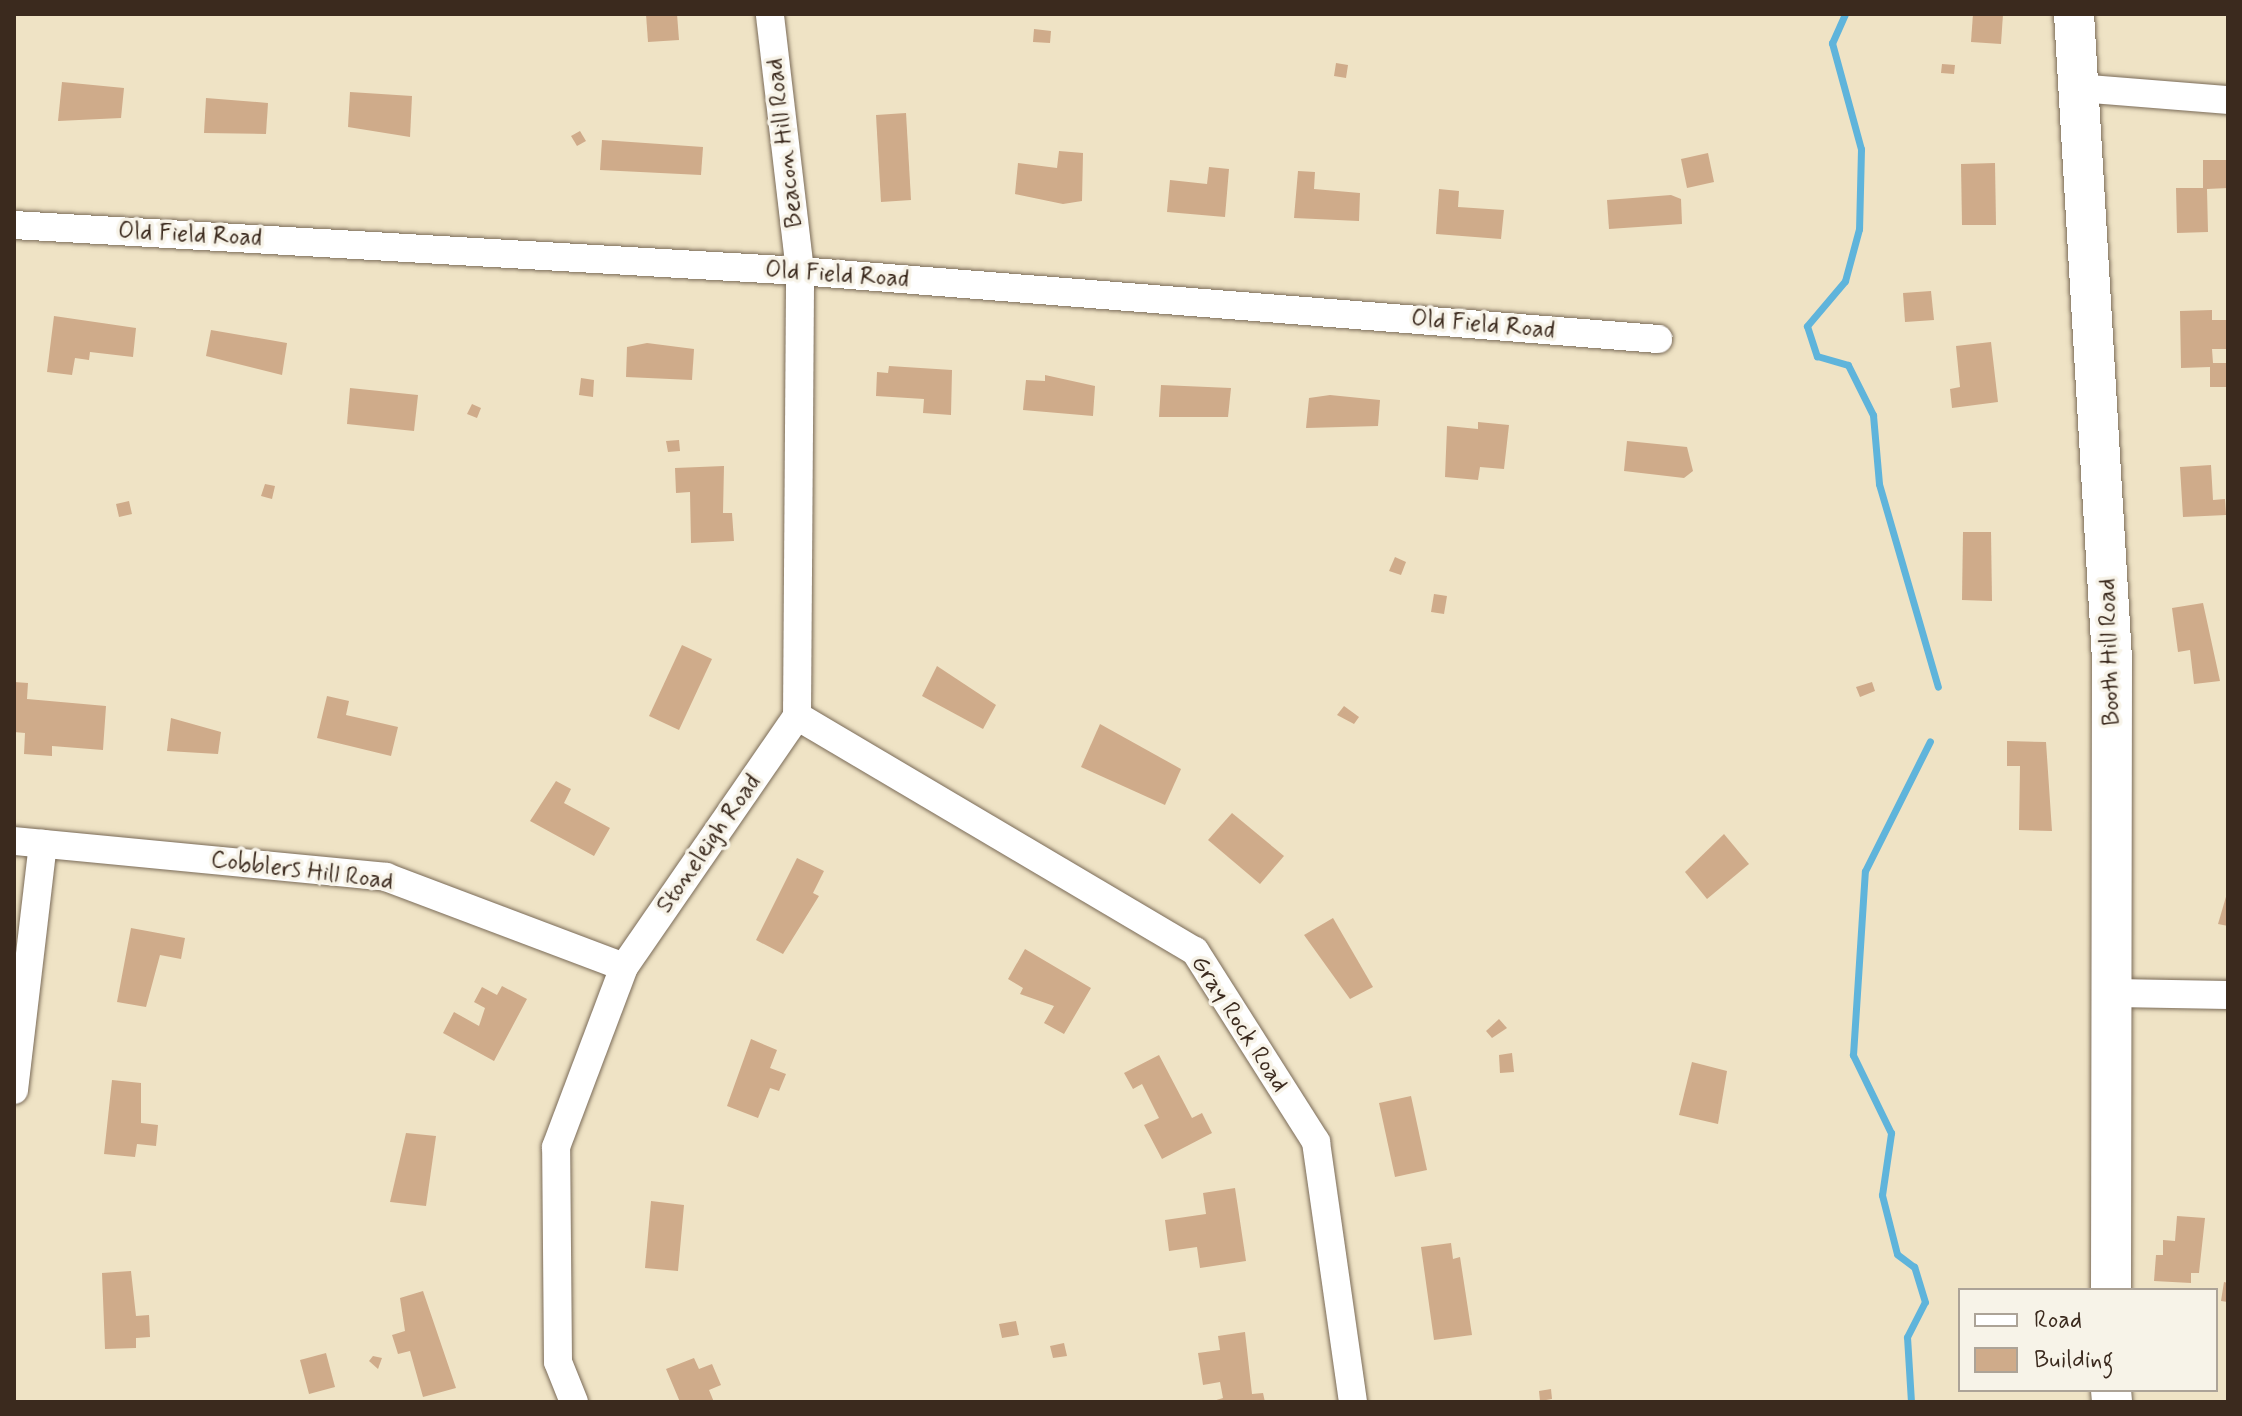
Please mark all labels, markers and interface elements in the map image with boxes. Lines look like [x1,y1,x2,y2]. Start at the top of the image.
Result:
street label: Beacon Hill Road [760,57,810,229]
street label: Old Field Road [118,217,262,253]
street label: Old Field Road [765,256,909,294]
street label: Old Field Road [1411,304,1555,346]
street label: Booth Hill Road [2093,578,2127,726]
street label: Stoneleigh Road [651,770,767,918]
street label: Cobblers Hill Road [209,846,395,896]
street label: Gray Rock Road [1184,950,1294,1098]
legend [1958,1288,2218,1392]
text: Road [2034,1305,2082,1336]
text: Building [2034,1345,2114,1376]

